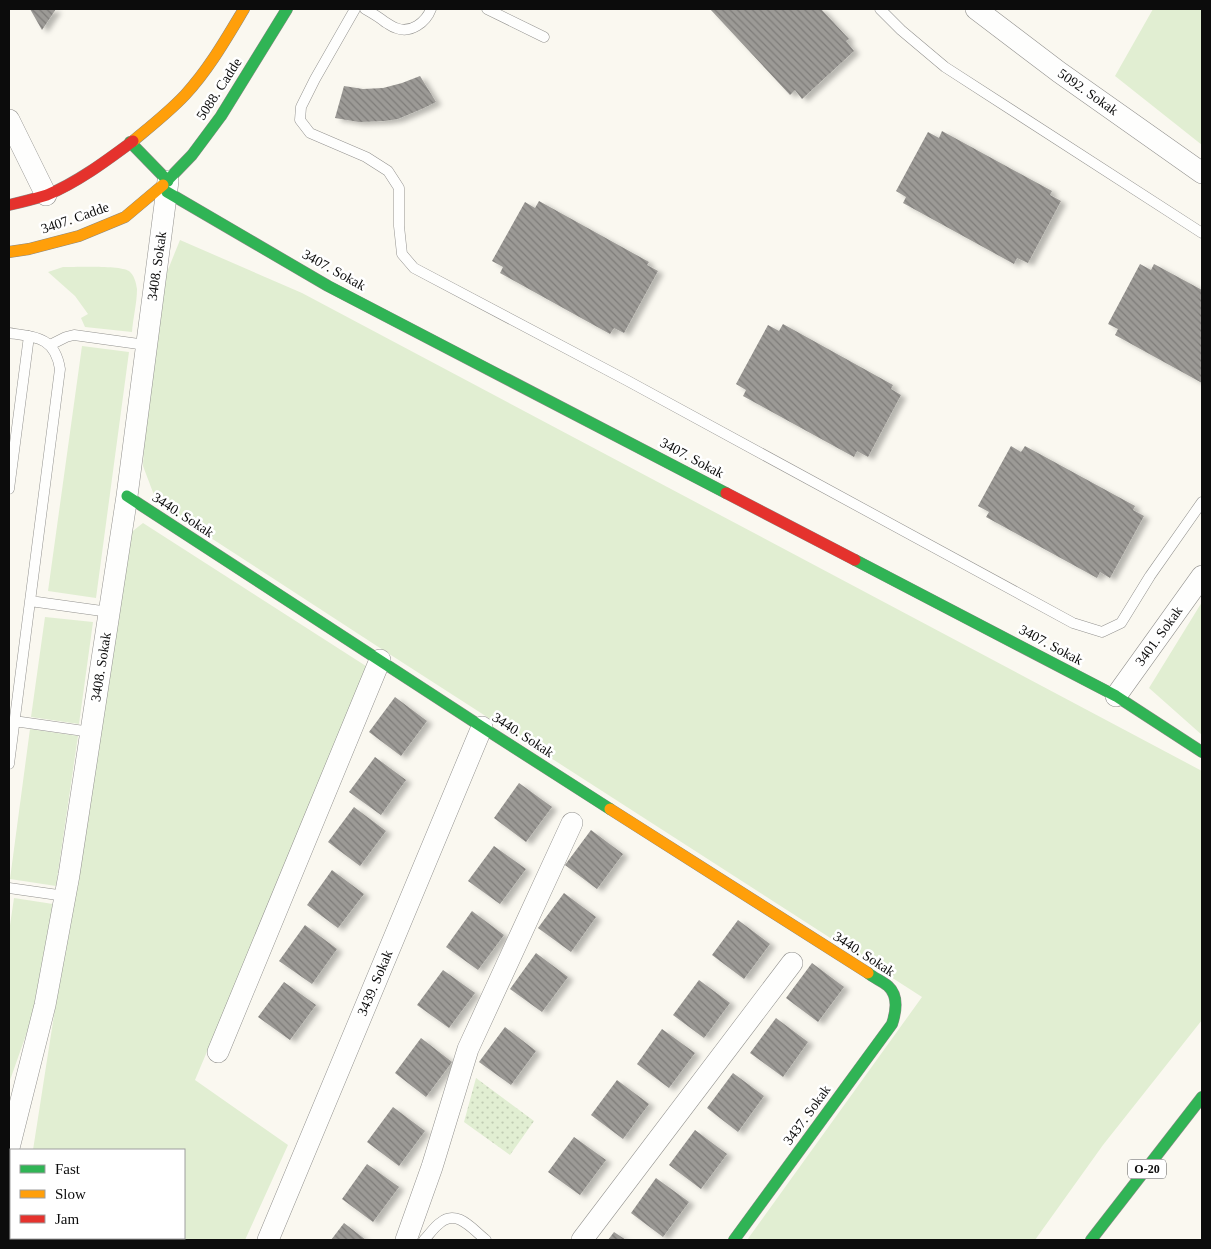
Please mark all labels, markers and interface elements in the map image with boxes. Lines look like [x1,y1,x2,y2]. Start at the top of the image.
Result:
street label: 5088. Cadde [193,55,245,123]
street label: 5092. Sokak [1055,66,1121,118]
street label: 3407. Cadde [39,199,111,237]
street label: 3408. Sokak [145,230,169,302]
street label: 3407. Sokak [300,246,368,294]
street label: 3407. Sokak [658,435,726,481]
street label: 3440. Sokak [150,490,216,540]
street label: 3401. Sokak [1132,603,1186,669]
street label: 3407. Sokak [1017,622,1085,668]
street label: 3408. Sokak [88,631,114,703]
street label: 3440. Sokak [490,710,556,760]
street label: 3440. Sokak [831,929,897,979]
street label: 3439. Sokak [354,948,396,1018]
street label: 3437. Sokak [780,1082,834,1148]
legend [10,1149,185,1239]
road number: O-20 [1128,1160,1166,1178]
text: Fast [55,1161,81,1177]
text: Slow [55,1186,86,1202]
text: Jam [55,1211,79,1227]

